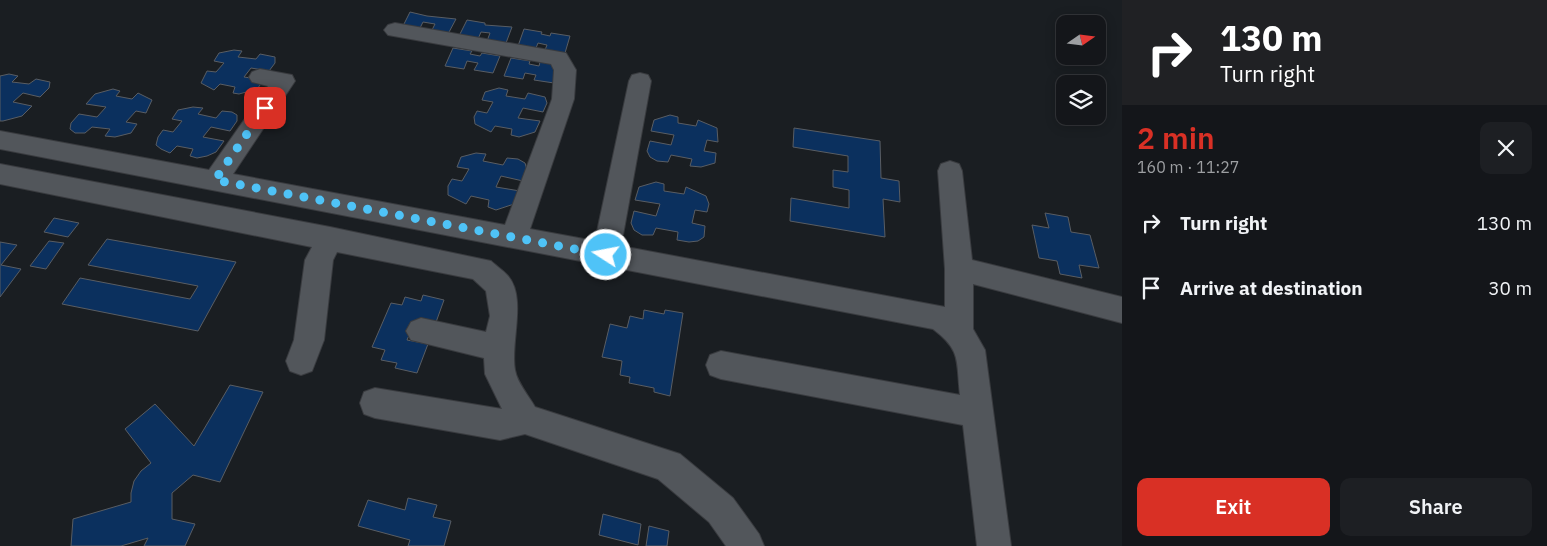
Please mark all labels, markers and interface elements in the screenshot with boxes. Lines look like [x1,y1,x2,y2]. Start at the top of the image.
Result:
north arrow [1056,15,1106,65]
map controls [1056,15,1106,125]
text: 130 m [1220,15,1323,61]
icon: right [1137,20,1202,85]
text: Turn right [1220,59,1315,88]
button: layers [1056,75,1106,125]
pin [244,87,286,129]
icon: arrive [251,94,279,122]
text: 2 min [1137,118,1215,157]
button: close [1480,122,1532,174]
text: 160 m · 11:27 [1137,157,1239,177]
icon: right [1137,209,1165,237]
text: Turn right [1180,211,1267,235]
text: 130 m [1477,211,1532,235]
position arrow [579,228,631,280]
icon: arrive [1137,274,1165,302]
text: Arrive at destination [1180,276,1363,300]
text: 30 m [1488,276,1532,300]
button: Exit [1137,478,1330,536]
button: Share [1340,478,1532,536]

